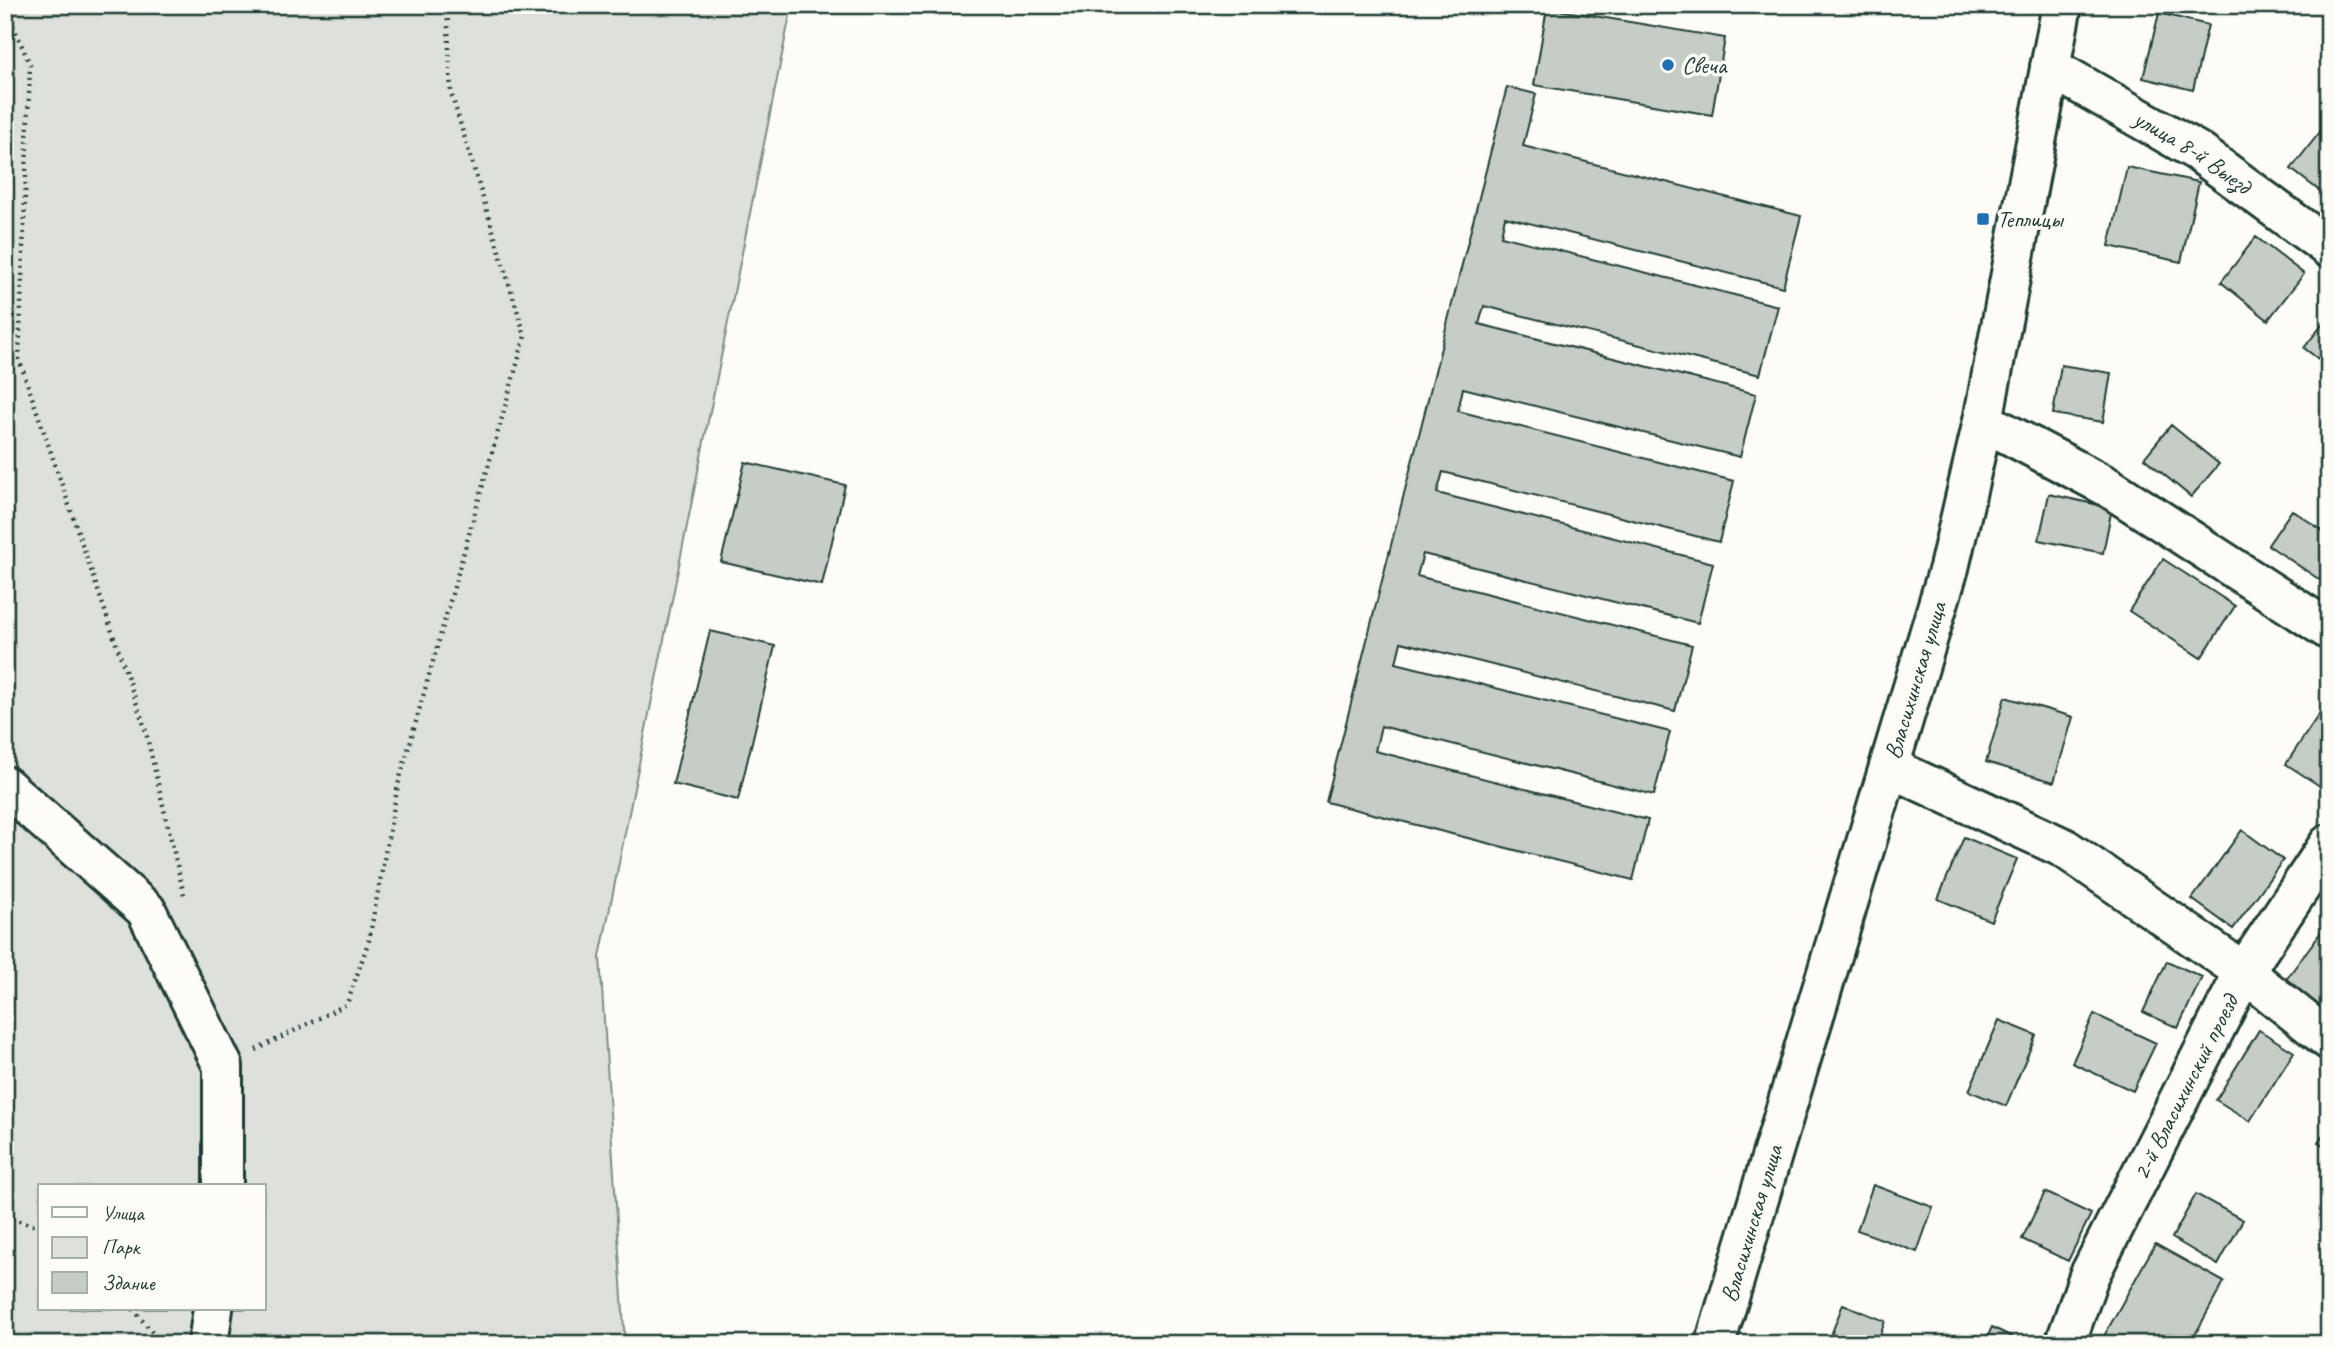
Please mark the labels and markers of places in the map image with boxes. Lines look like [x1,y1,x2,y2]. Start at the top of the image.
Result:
place label: Свеча [1682,50,1728,80]
marker: Свеча [1660,57,1676,73]
place label: Теплицы [1997,204,2065,234]
marker: Теплицы [1975,211,1991,227]

